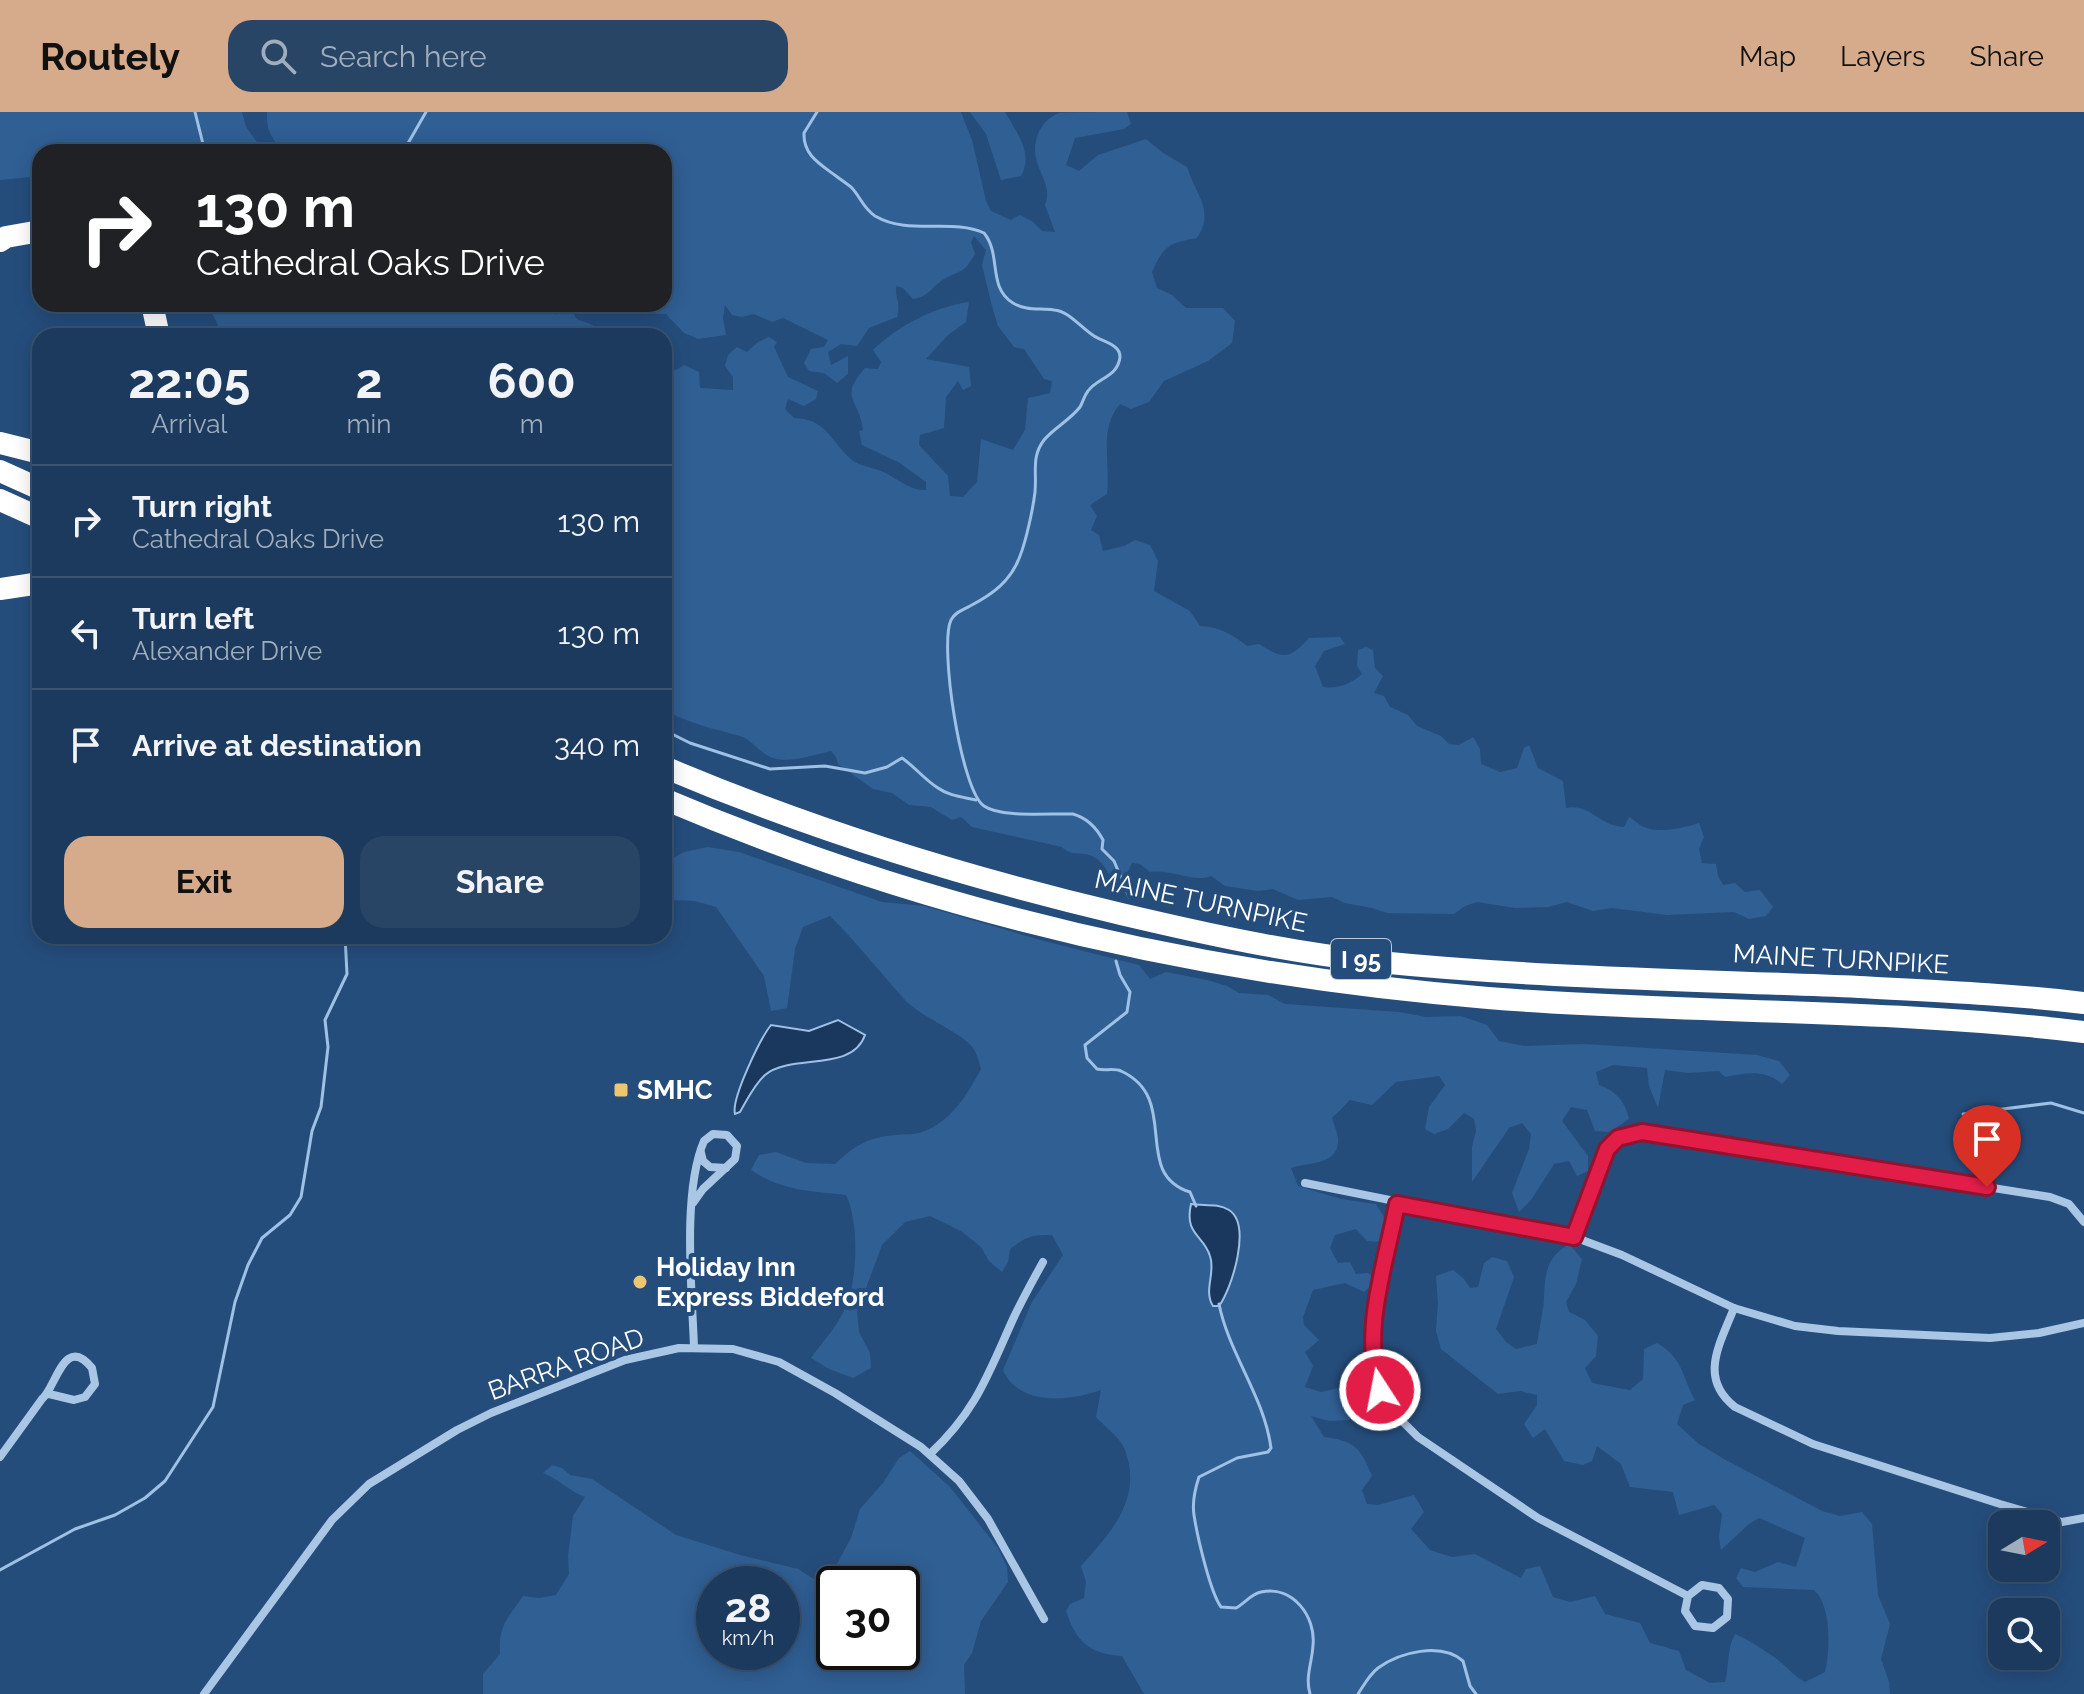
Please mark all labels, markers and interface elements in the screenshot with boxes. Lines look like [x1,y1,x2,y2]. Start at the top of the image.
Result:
search box [228,20,788,92]
text: Routely [40,34,180,79]
icon: search [256,34,300,78]
text: Search here [320,39,487,74]
text: Map [1739,40,1796,73]
text: Layers [1840,40,1926,73]
text: Share [1970,40,2044,73]
text: 130 m [196,174,355,240]
icon: right [64,176,168,280]
text: Cathedral Oaks Drive [196,241,545,283]
text: 22:05 [128,353,250,409]
text: 2 [355,353,383,409]
text: 600 [488,353,576,409]
text: Arrival [151,409,227,439]
text: min [347,409,391,439]
text: m [520,409,544,439]
text: Turn right [132,489,272,524]
icon: right [64,499,108,543]
text: 130 m [558,504,640,539]
text: Cathedral Oaks Drive [132,524,384,554]
text: Turn left [132,601,254,636]
icon: left [64,611,108,655]
text: 130 m [558,616,640,651]
text: Alexander Drive [132,636,322,666]
icon: arrive [64,723,108,767]
text: Arrive at destination [132,728,422,763]
text: 340 m [554,728,640,763]
button: Exit [64,836,344,928]
button: Share [360,836,640,928]
street label: MAINE TURNPIKE [1092,864,1310,938]
street label: MAINE TURNPIKE [1732,938,1950,980]
road number: I 95 [1331,939,1391,979]
place label: SMHC [637,1075,713,1105]
marker: SMHC [612,1081,630,1099]
pin [1953,1105,2021,1187]
icon: arrive [1965,1117,2009,1161]
place label: Holiday Inn Express Biddeford [656,1252,885,1312]
marker: Holiday Inn Express Biddeford [631,1273,649,1291]
street label: BARRA ROAD [484,1322,648,1406]
position arrow [1338,1348,1422,1432]
north arrow [1988,1510,2060,1582]
map controls [1988,1510,2060,1670]
speed limit sign: 30 [816,1566,920,1670]
text: 28 [725,1584,771,1631]
button: search [1988,1598,2060,1670]
text: km/h [722,1626,774,1650]

